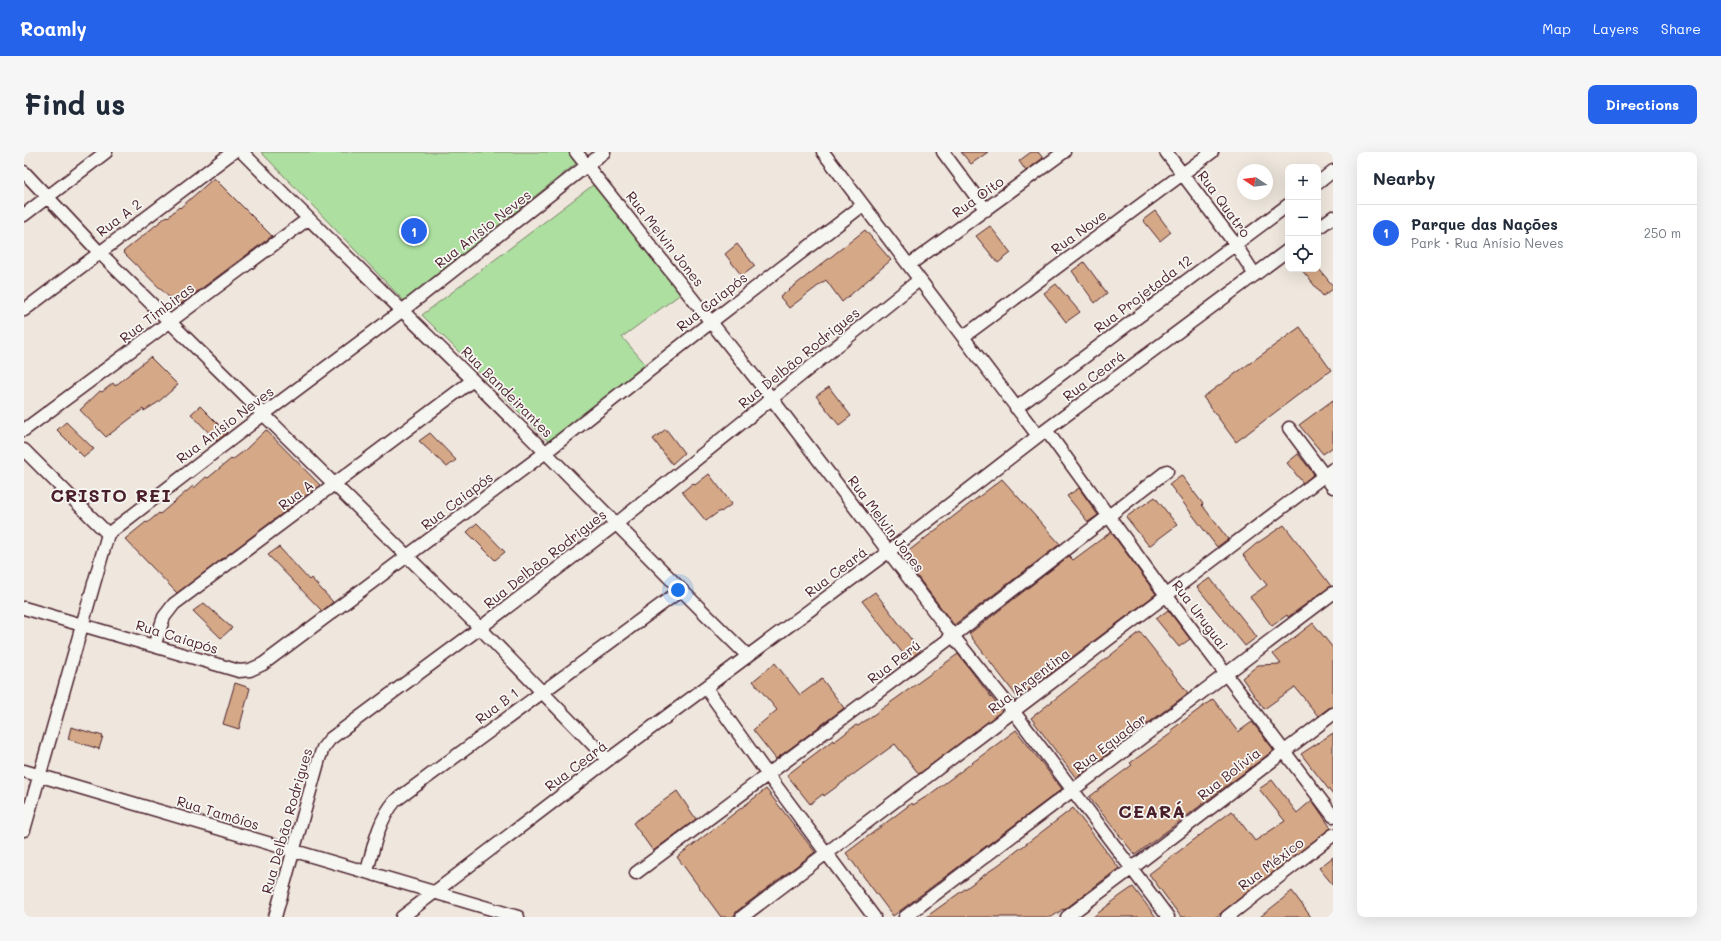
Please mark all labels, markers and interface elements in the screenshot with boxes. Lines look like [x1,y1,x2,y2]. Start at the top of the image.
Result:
text: Roamly [20,16,87,41]
text: Map [1542,19,1571,38]
text: Layers [1593,19,1639,38]
text: Share [1661,19,1701,38]
button: Directions [1588,85,1697,124]
text: Find us [24,86,125,122]
north arrow [1237,164,1273,200]
map controls [1285,164,1321,272]
button: + [1285,164,1321,200]
street label: Rua Quatro [1194,166,1255,241]
text: Nearby [1373,167,1435,189]
street label: Rua Oito [948,171,1007,222]
street label: Rua Anísio Neves [431,185,535,272]
street label: Rua Melvin Jones [622,187,709,290]
street label: Rua A 2 [92,194,145,241]
button: − [1285,200,1321,236]
street label: Rua Nove [1047,205,1110,258]
text: Parque das Nações [1411,214,1558,234]
pin: 1 [401,216,427,246]
text: 1 [1383,224,1389,241]
text: 250 m [1644,224,1681,241]
text: Park · Rua Anísio Neves [1411,234,1564,251]
button: locate [1285,236,1321,272]
street label: Rua Projetada 12 [1090,250,1196,337]
street label: Rua Caiapós [672,268,751,335]
street label: Rua Timbiras [116,278,198,347]
street label: Rua Delbão Rodrigues [734,303,863,412]
street label: Rua Bandeirantes [458,342,557,441]
street label: Rua Ceará [1059,346,1129,405]
street label: Rua Anísio Neves [172,382,277,468]
street label: Rua Caiapós [417,467,496,534]
street label: Rua Melvin Jones [844,472,929,576]
street label: Rua A [274,475,317,514]
district label: CRISTO REI [50,483,172,507]
street label: Rua Delbão Rodrigues [479,505,610,613]
street label: Rua Ceará [801,542,871,601]
street label: Rua Uruguai [1168,576,1233,653]
your location [668,580,688,600]
street label: Rua Caiapós [134,615,221,658]
street label: Rua Perú [863,635,924,688]
street label: Rua Argentina [984,644,1074,718]
street label: Rua B 1 [471,683,522,728]
street label: Rua Equador [1069,709,1150,776]
street label: Rua Ceará [541,736,611,795]
street label: Rua Bolívia [1193,743,1264,804]
street label: Rua Delbão Rodrigues [257,746,316,896]
street label: Rua Tamôios [175,791,262,834]
district label: CEARÁ [1118,799,1186,823]
street label: Rua México [1234,833,1307,895]

